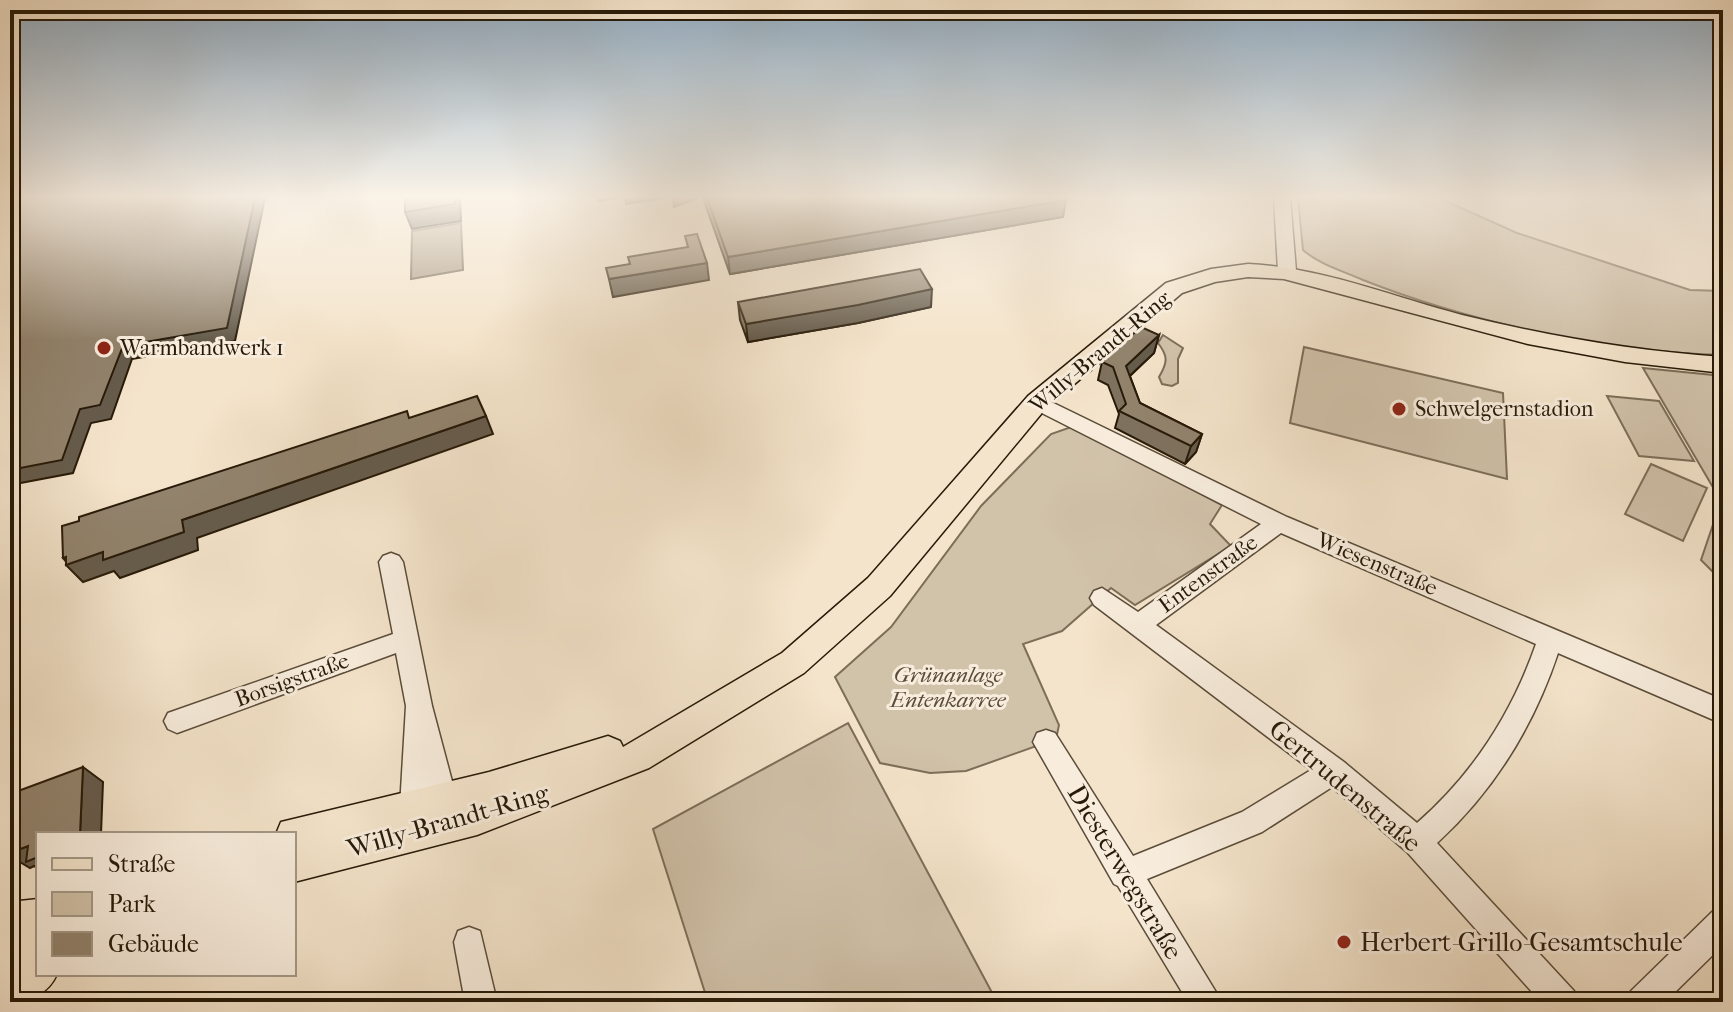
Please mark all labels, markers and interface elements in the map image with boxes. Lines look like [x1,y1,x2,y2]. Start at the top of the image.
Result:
street label: Willy-Brandt-Ring [1023,285,1176,419]
place label: Warmbandwerk 1 [119,335,284,361]
marker: Warmbandwerk 1 [95,339,113,357]
place label: Schwelgernstadion [1415,396,1594,422]
marker: Schwelgernstadion [1390,400,1408,418]
street label: Wiesenstraße [1312,526,1442,601]
street label: Entenstraße [1153,529,1263,619]
street label: Borsigstraße [231,647,353,713]
park label: Grünanlage Entenkarree [888,662,1007,713]
street label: Gertrudenstraße [1263,713,1427,859]
street label: Willy-Brandt-Ring [343,777,553,865]
street label: Diesterwegstraße [1061,779,1189,965]
legend [36,832,296,976]
text: Straße [108,850,175,878]
text: Park [108,890,156,918]
place label: Herbert-Grillo-Gesamtschule [1360,927,1683,958]
text: Gebäude [108,930,199,958]
marker: Herbert-Grillo-Gesamtschule [1335,933,1353,951]

